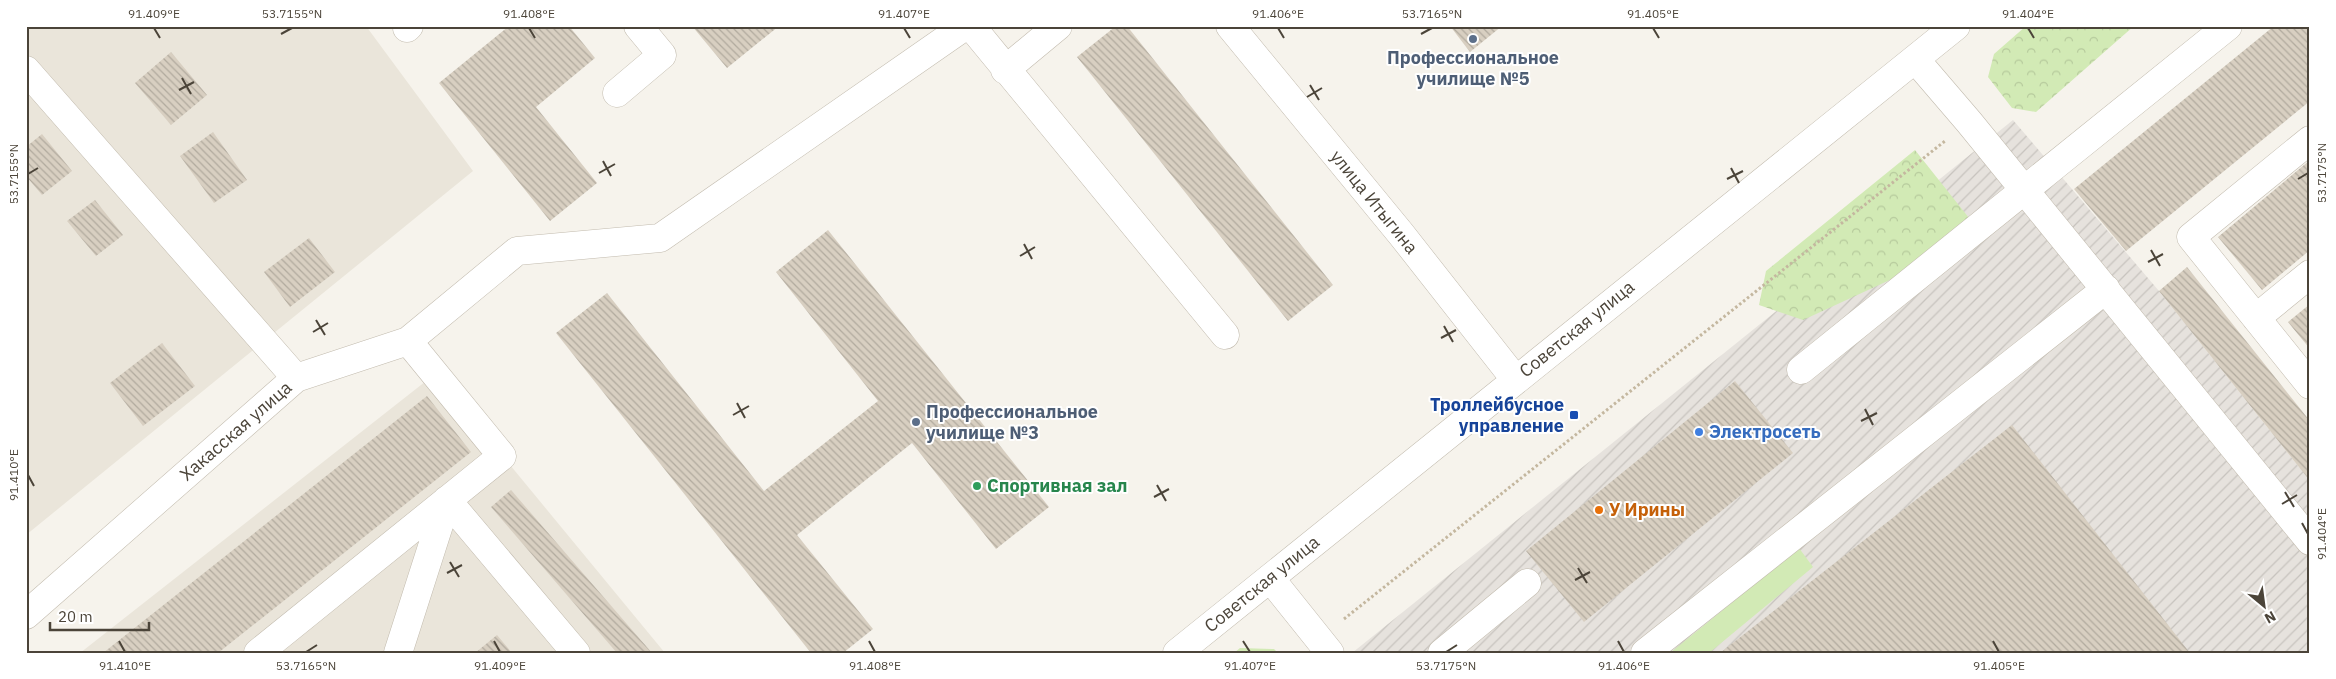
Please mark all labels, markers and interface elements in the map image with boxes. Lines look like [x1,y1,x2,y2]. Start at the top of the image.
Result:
text: 91.409°E [128,6,180,21]
text: 53.7155°N [262,6,322,21]
text: 91.408°E [503,6,555,21]
text: 91.407°E [878,6,930,21]
text: 91.406°E [1252,6,1304,21]
text: 53.7165°N [1402,6,1462,21]
text: 91.405°E [1627,6,1679,21]
text: 91.404°E [2002,6,2054,21]
marker: Профессиональное училище №5 [1467,33,1479,45]
place label: Профессиональное училище №5 [1387,46,1559,90]
text: 53.7175°N [2314,143,2329,203]
text: 53.7155°N [6,144,21,204]
street label: улица Итыгина [1325,145,1424,259]
street label: Советская улица [1515,275,1639,382]
street label: Хакасская улица [175,375,297,486]
place label: Троллейбусное управление [1430,393,1564,437]
place label: Профессиональное училище №3 [926,400,1098,444]
marker: Троллейбусное управление [1568,409,1580,421]
marker: Профессиональное училище №3 [910,416,922,428]
place label: Электросеть [1709,420,1821,443]
marker: Электросеть [1693,426,1705,438]
text: 91.410°E [6,449,21,501]
place label: Спортивная зал [987,474,1128,497]
marker: Спортивная зал [971,480,983,492]
place label: У Ирины [1609,498,1685,521]
marker: У Ирины [1593,504,1605,516]
text: 91.404°E [2314,508,2329,560]
street label: Советская улица [1200,530,1324,637]
north arrow [2238,582,2288,632]
scale bar [50,599,149,631]
text: 20 m [58,607,93,626]
text: N [2262,607,2279,628]
text: 91.410°E [99,658,151,673]
text: 53.7165°N [276,658,336,673]
text: 91.409°E [474,658,526,673]
text: 91.408°E [849,658,901,673]
text: 91.407°E [1224,658,1276,673]
text: 53.7175°N [1416,658,1476,673]
text: 91.406°E [1598,658,1650,673]
text: 91.405°E [1973,658,2025,673]

